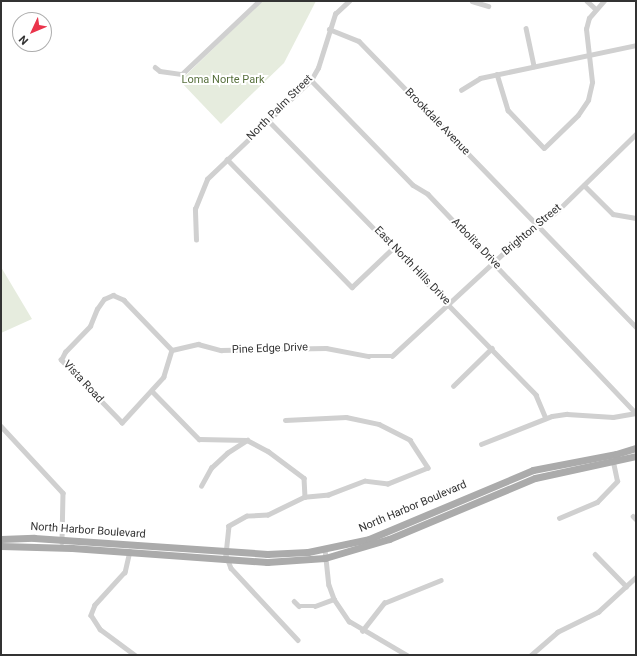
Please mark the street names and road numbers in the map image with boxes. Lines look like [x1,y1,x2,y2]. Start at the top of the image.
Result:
street label: North Palm Street [244,72,316,144]
street label: Brookdale Avenue [402,86,472,158]
street label: Brighton Street [500,201,564,259]
street label: Arbolita Drive [448,216,504,272]
street label: East North Hills Drive [371,224,453,308]
street label: Pine Edge Drive [232,341,308,357]
street label: Vista Road [60,358,106,406]
street label: North Harbor Boulevard [357,478,469,536]
street label: North Harbor Boulevard [30,520,146,542]

